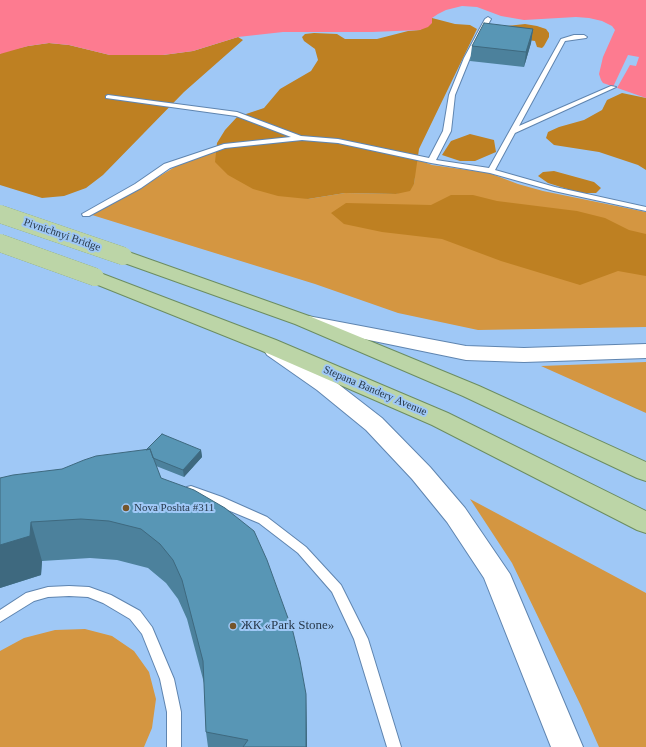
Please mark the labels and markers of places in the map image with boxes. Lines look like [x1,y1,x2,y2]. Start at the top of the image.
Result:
place label: Nova Poshta #311 [134,501,214,515]
marker: Nova Poshta #311 [121,503,131,513]
place label: ЖК «Park Stone» [241,618,334,634]
marker: ЖК «Park Stone» [228,621,238,631]

